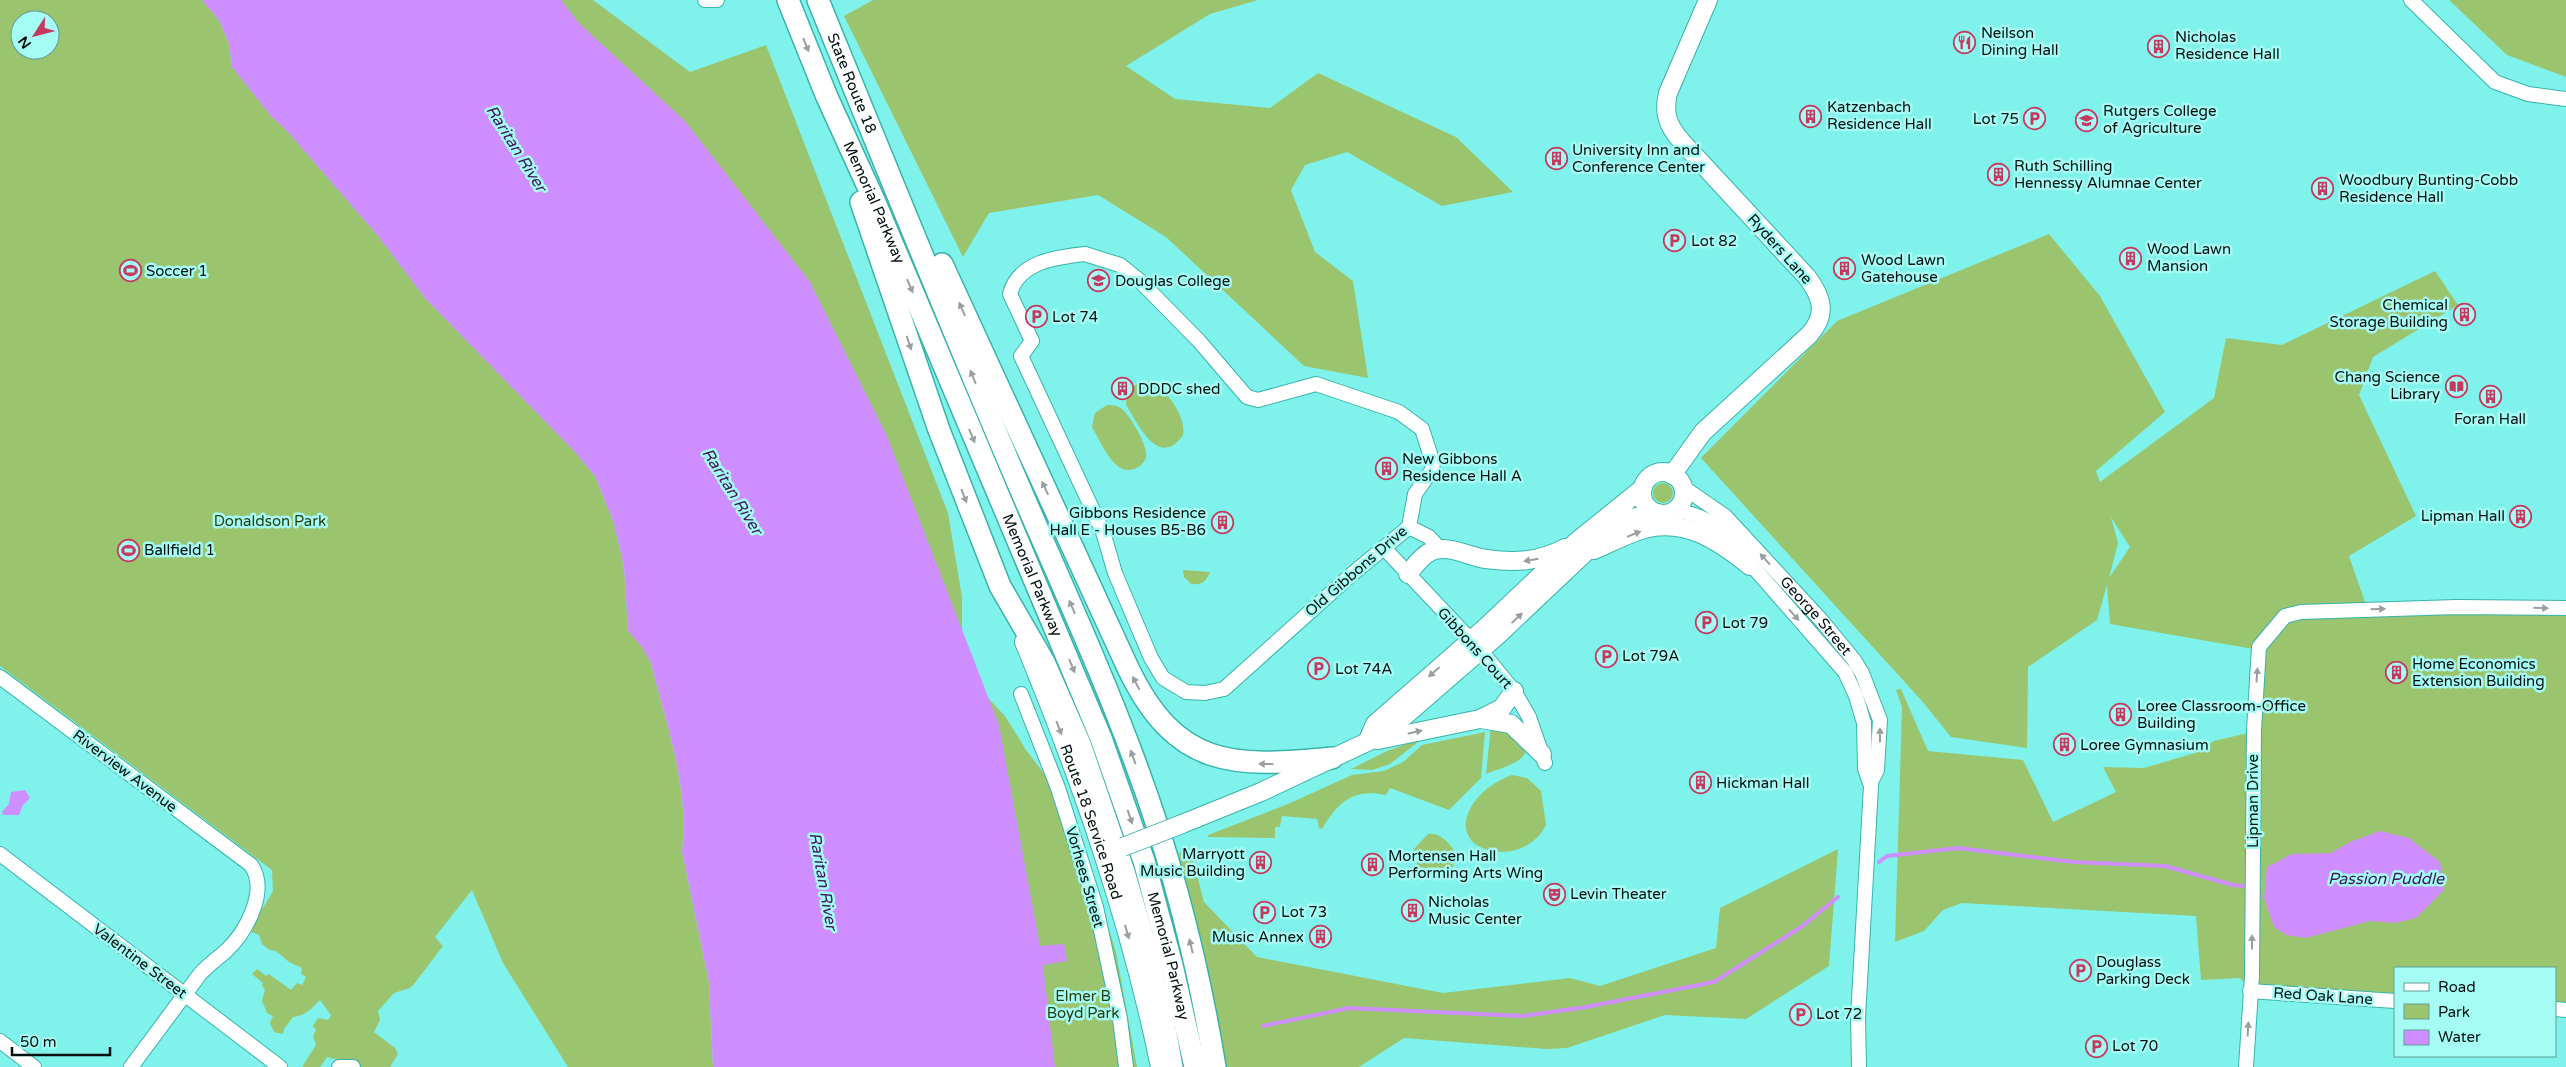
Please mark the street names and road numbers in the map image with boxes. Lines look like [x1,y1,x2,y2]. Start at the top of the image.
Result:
street label: State Route 18 [823,30,880,136]
street label: Memorial Parkway [839,138,909,266]
street label: Ryders Lane [1744,210,1816,288]
street label: Memorial Parkway [998,511,1066,639]
street label: Old Gibbons Drive [1301,522,1411,620]
street label: George Street [1776,573,1856,659]
street label: Gibbons Court [1434,604,1516,693]
street label: Riverview Avenue [69,726,181,816]
street label: Route 18 Service Road [1056,742,1126,902]
street label: Lipman Drive [2244,754,2262,848]
street label: Vorhees Street [1062,824,1108,930]
street label: Memorial Parkway [1144,890,1193,1022]
street label: Valentine Street [89,920,191,1002]
street label: Red Oak Lane [2273,984,2373,1008]

